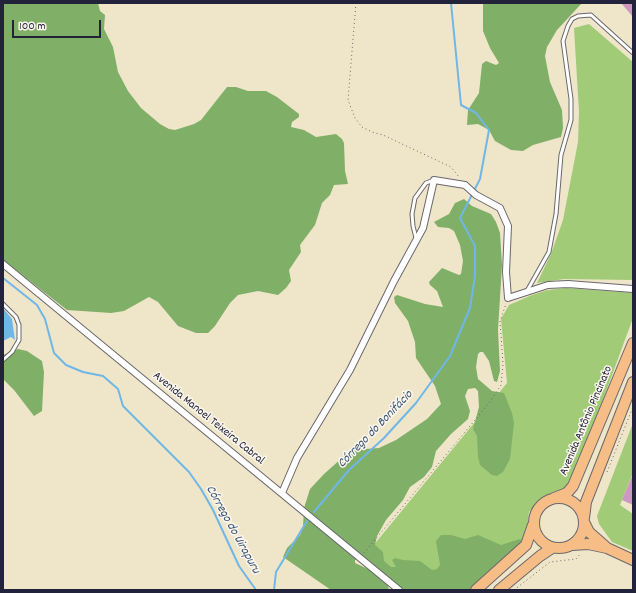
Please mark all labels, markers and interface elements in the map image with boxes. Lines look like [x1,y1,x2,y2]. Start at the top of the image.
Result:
scale bar [14,12,103,38]
text: 100 m [19,18,46,35]
street label: Avenida Antônio Pincinato [557,364,617,478]
street label: Avenida Manoel Teixeira Cabral [149,369,267,469]
water label: Córrego do Bonifácio [335,388,417,472]
water label: Córrego do Uirapuru [201,483,263,577]

